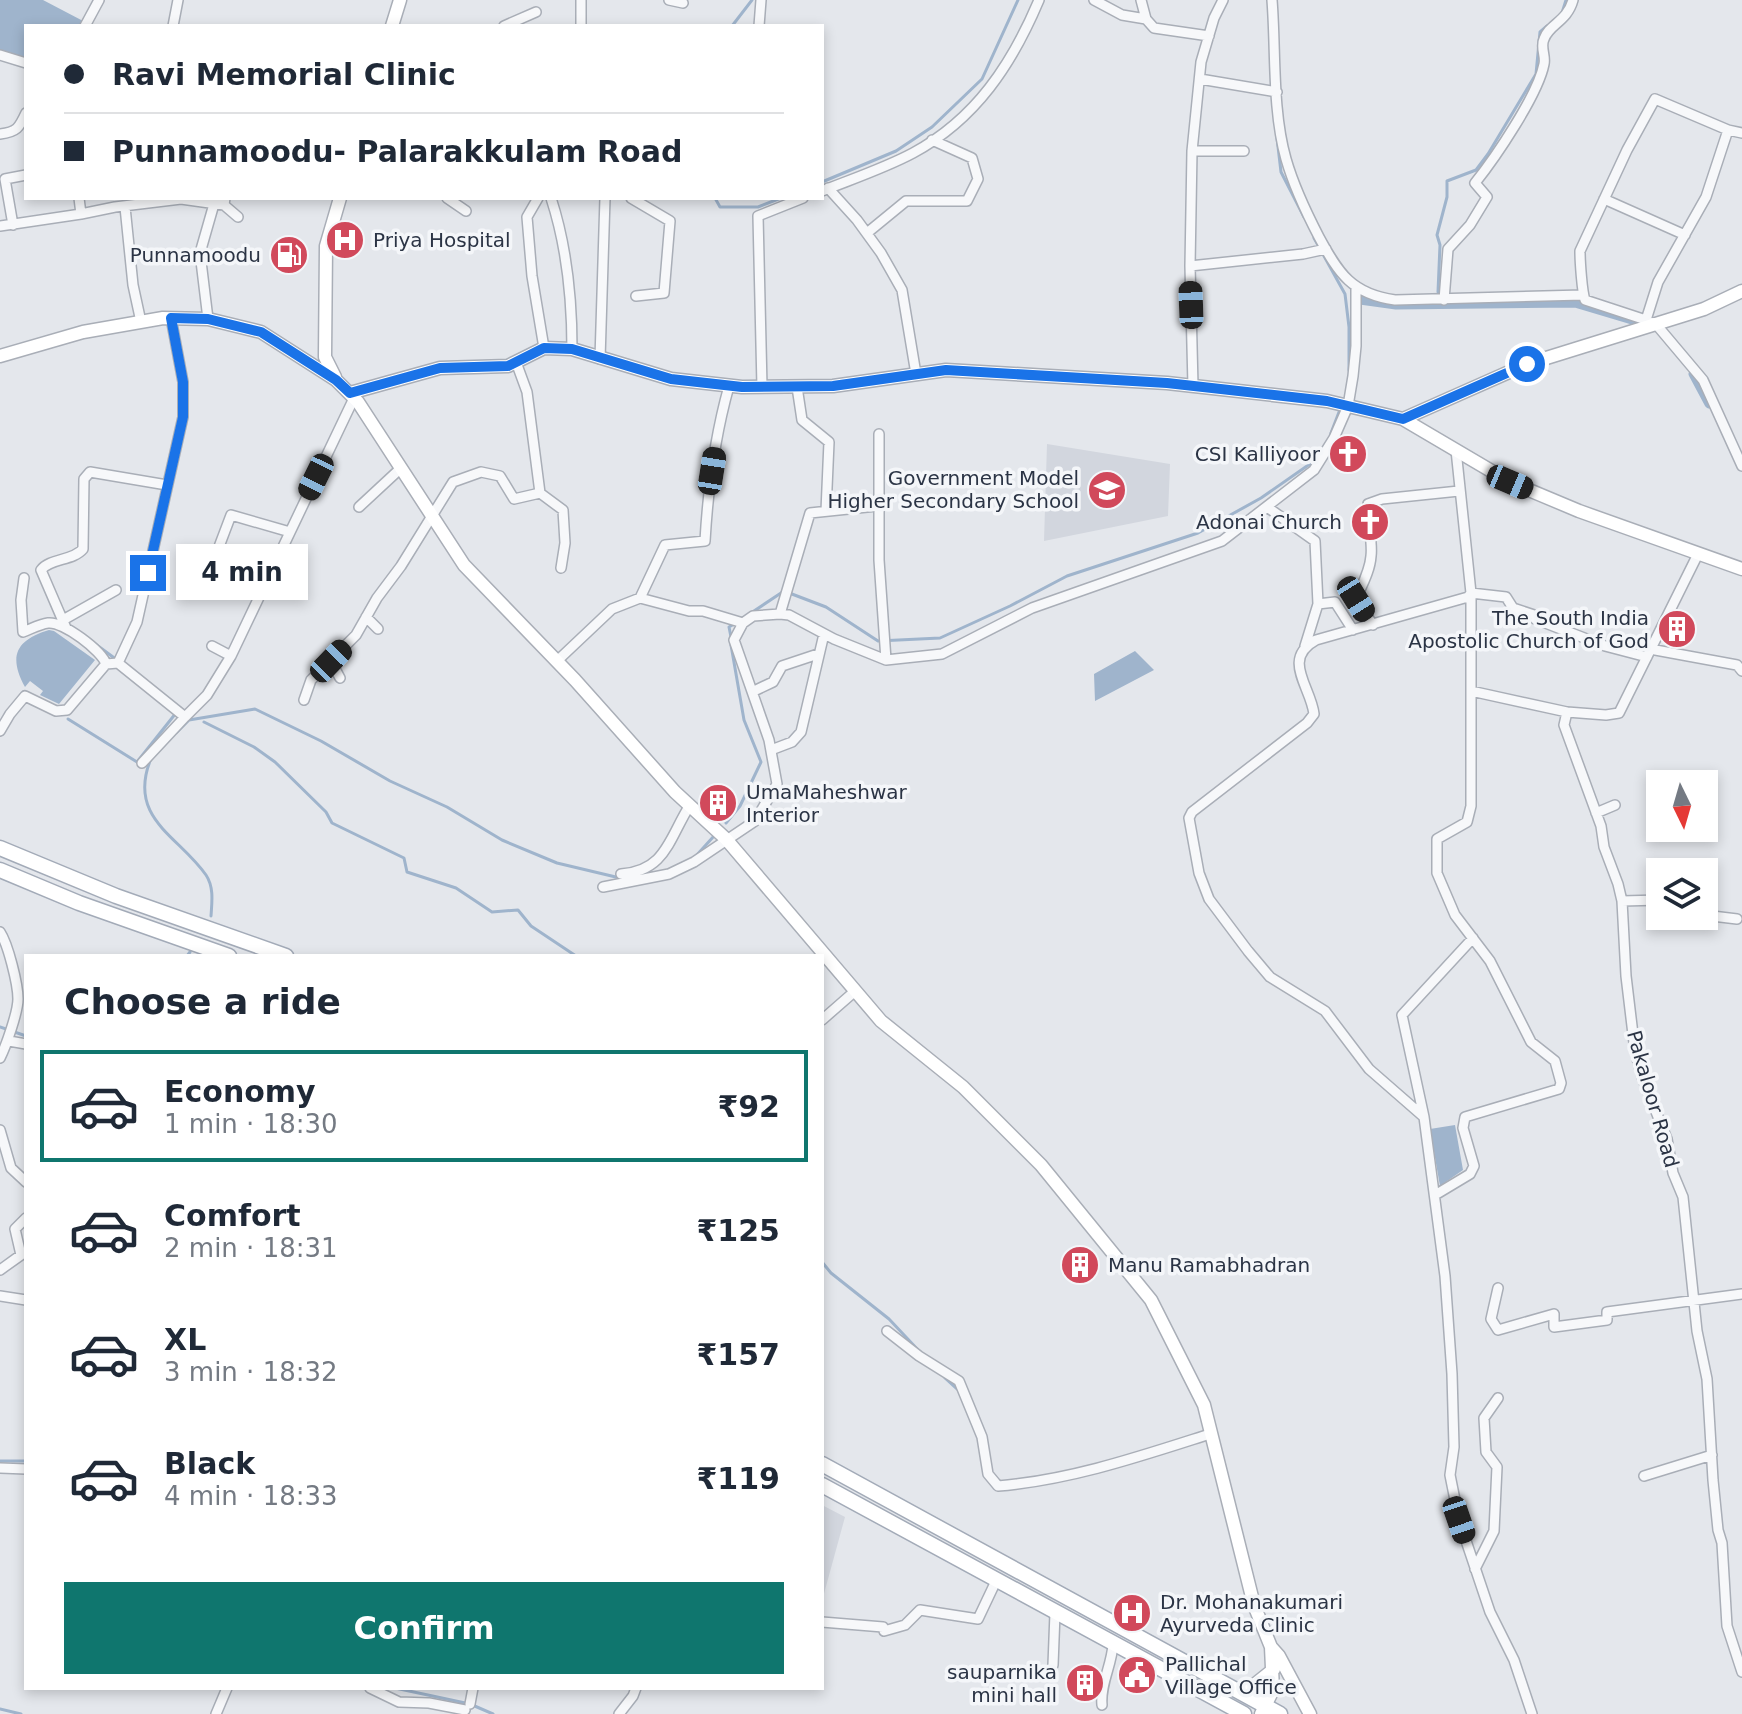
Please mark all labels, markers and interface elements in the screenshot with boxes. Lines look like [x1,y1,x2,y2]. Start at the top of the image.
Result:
text: Ravi Memorial Clinic [112,57,456,92]
text: Punnamoodu- Palarakkulam Road [112,134,682,169]
hospital icon: Priya Hospital [324,219,366,261]
place label: Priya Hospital [373,228,511,252]
fuel station icon: Punnamoodu [268,234,310,276]
place label: Punnamoodu [130,243,261,267]
car [1178,281,1204,329]
route start [1509,346,1545,382]
church icon: CSI Kalliyoor [1327,433,1369,475]
place label: CSI Kalliyoor [1195,442,1321,466]
car [696,445,728,497]
car [295,450,337,504]
car [1483,462,1537,502]
place label: Government Model Higher Secondary School [827,466,1079,513]
school or university icon: Government Model Higher Secondary School [1086,469,1128,511]
church icon: Adonai Church [1349,501,1391,543]
place label: Adonai Church [1196,510,1342,534]
callout: 4 min [176,545,308,601]
route end [130,555,166,591]
text: 4 min [201,557,283,587]
car [1333,572,1379,626]
place label: The South India Apostolic Church of God [1408,606,1649,653]
building icon: The South India Apostolic Church of God [1656,608,1698,650]
car [306,635,356,687]
north arrow [1646,770,1718,842]
map controls [1646,770,1718,930]
place label: UmaMaheshwar Interior [746,780,908,827]
building icon: UmaMaheshwar Interior [697,782,739,824]
button: layers [1646,858,1718,930]
text: Choose a ride [64,981,341,1022]
street label: Pakaloor Road [1622,1028,1684,1170]
icon: car [68,1070,140,1142]
text: Economy [164,1074,316,1109]
text: ₹92 [717,1089,780,1124]
text: 1 min · 18:30 [164,1109,338,1139]
icon: car [68,1194,140,1266]
text: Comfort [164,1198,301,1233]
text: ₹125 [697,1213,780,1248]
text: 2 min · 18:31 [164,1233,338,1263]
building icon: Manu Ramabhadran [1059,1244,1101,1286]
place label: Manu Ramabhadran [1108,1253,1310,1277]
icon: car [68,1318,140,1390]
text: XL [164,1322,206,1357]
text: ₹157 [697,1337,780,1372]
text: 3 min · 18:32 [164,1357,338,1387]
icon: car [68,1442,140,1514]
text: Black [164,1446,255,1481]
text: ₹119 [697,1461,780,1496]
text: 4 min · 18:33 [164,1481,338,1511]
car [1440,1493,1478,1547]
button: Confirm [64,1582,784,1674]
place label: Dr. Mohanakumari Ayurveda Clinic [1160,1590,1343,1637]
hospital icon: Dr. Mohanakumari Ayurveda Clinic [1111,1592,1153,1634]
place label: Pallichal Village Office [1165,1652,1297,1699]
public building icon: Pallichal Village Office [1116,1654,1158,1696]
place label: sauparnika mini hall [947,1660,1057,1707]
building icon: sauparnika mini hall [1064,1662,1106,1704]

